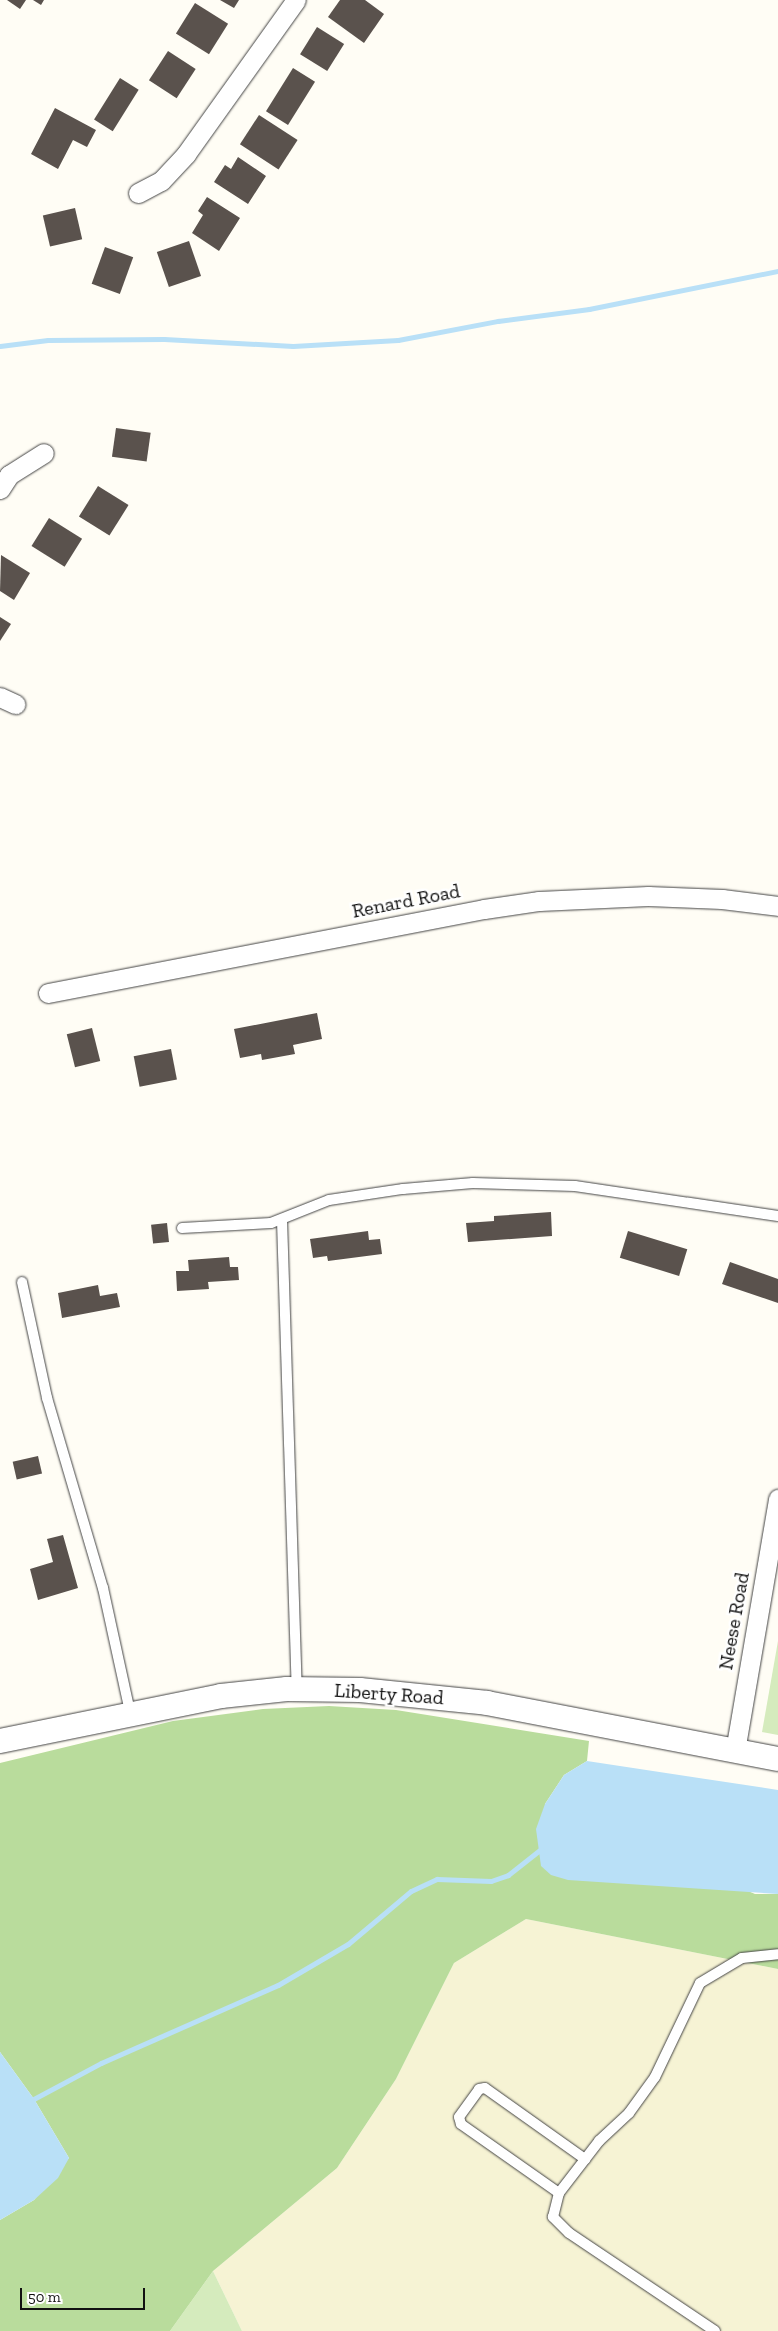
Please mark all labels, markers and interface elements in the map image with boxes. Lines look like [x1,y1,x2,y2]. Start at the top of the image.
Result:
street label: Renard Road [350,879,462,923]
street label: Neese Road [714,1570,754,1672]
street label: Liberty Road [333,1678,445,1710]
scale bar [22,2278,148,2310]
text: 50 m [28,2288,61,2306]

